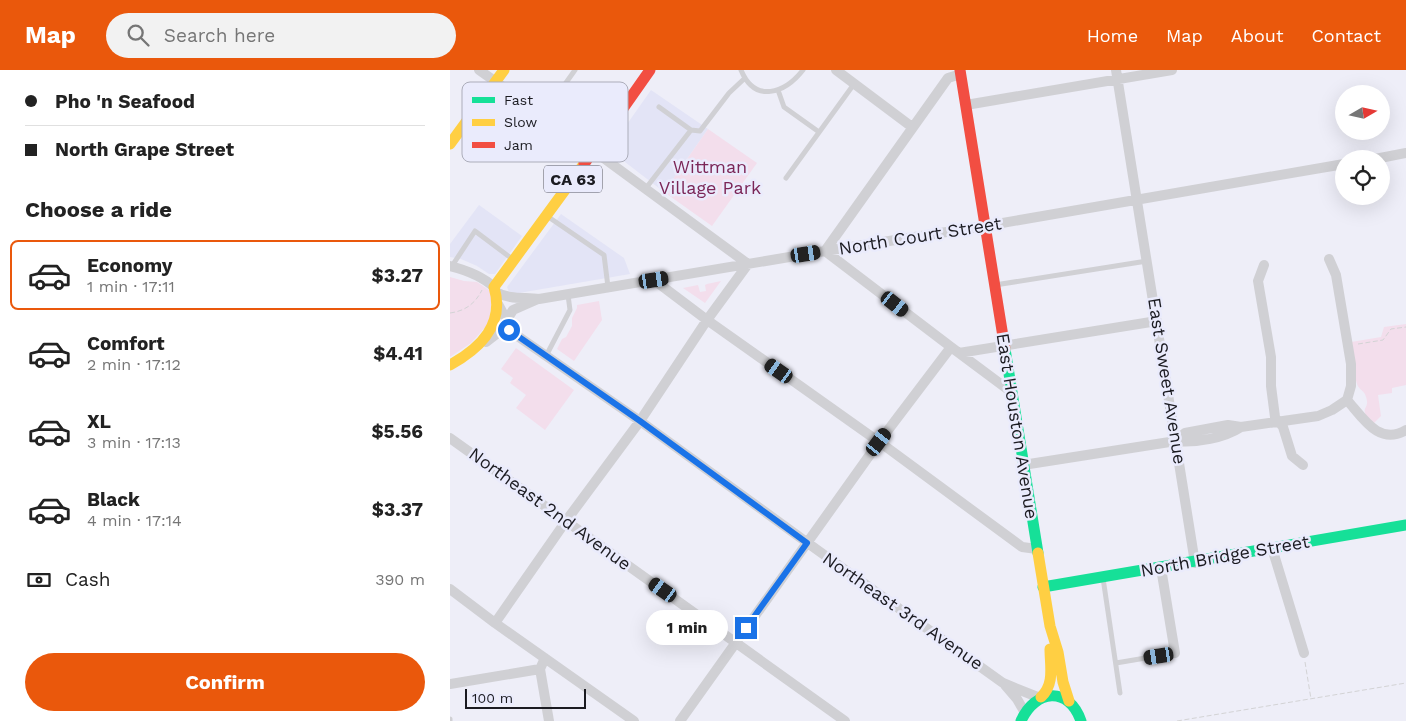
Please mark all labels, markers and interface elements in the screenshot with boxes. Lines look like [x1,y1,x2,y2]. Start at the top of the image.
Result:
search box [106,13,456,58]
text: Map [25,21,76,49]
icon: search [124,21,152,49]
text: Search here [164,24,275,47]
text: Home [1087,25,1138,46]
text: Map [1166,25,1203,46]
text: About [1231,25,1283,46]
text: Contact [1311,25,1381,46]
legend [462,82,628,162]
north arrow [1335,85,1390,140]
map controls [1335,85,1390,205]
text: Pho 'n Seafood [55,90,195,113]
text: Fast [504,92,533,108]
text: Slow [504,114,537,130]
text: Jam [504,137,533,153]
text: North Grape Street [55,138,234,161]
button: locate [1335,150,1390,205]
park label: Wittman Village Park [659,156,761,198]
road number: CA 63 [544,166,602,192]
text: Choose a ride [25,197,172,222]
street label: North Court Street [837,212,1003,259]
car [790,244,821,264]
icon: car [27,253,72,298]
text: Economy [87,254,172,277]
text: $3.27 [372,264,423,287]
car [638,270,669,290]
text: 1 min · 17:11 [87,277,175,296]
car [878,289,911,319]
street label: East Sweet Avenue [1144,296,1191,466]
route start [498,319,520,341]
icon: car [27,331,72,376]
street label: East Houston Avenue [992,331,1043,520]
text: Comfort [87,332,165,355]
text: $4.41 [373,342,423,365]
text: 2 min · 17:12 [87,355,181,374]
car [762,356,795,386]
icon: car [27,409,72,454]
text: XL [87,410,111,433]
text: $5.56 [371,420,423,443]
car [863,426,894,458]
text: 3 min · 17:13 [87,433,181,452]
street label: Northeast 2nd Avenue [465,443,635,574]
icon: car [27,487,72,532]
text: Black [87,488,140,511]
text: $3.37 [372,498,423,521]
text: 4 min · 17:14 [87,511,182,530]
street label: North Bridge Street [1139,530,1311,581]
street label: Northeast 3rd Avenue [819,547,988,674]
icon: cash [25,566,53,594]
text: Cash [65,568,111,591]
text: 390 m [375,570,425,589]
car [646,575,679,605]
callout: 1 min [646,610,728,646]
route end [735,617,757,639]
text: 1 min [666,618,708,637]
car [1143,646,1174,666]
button: Confirm [25,653,425,711]
scale bar [465,686,586,709]
text: 100 m [472,690,513,706]

